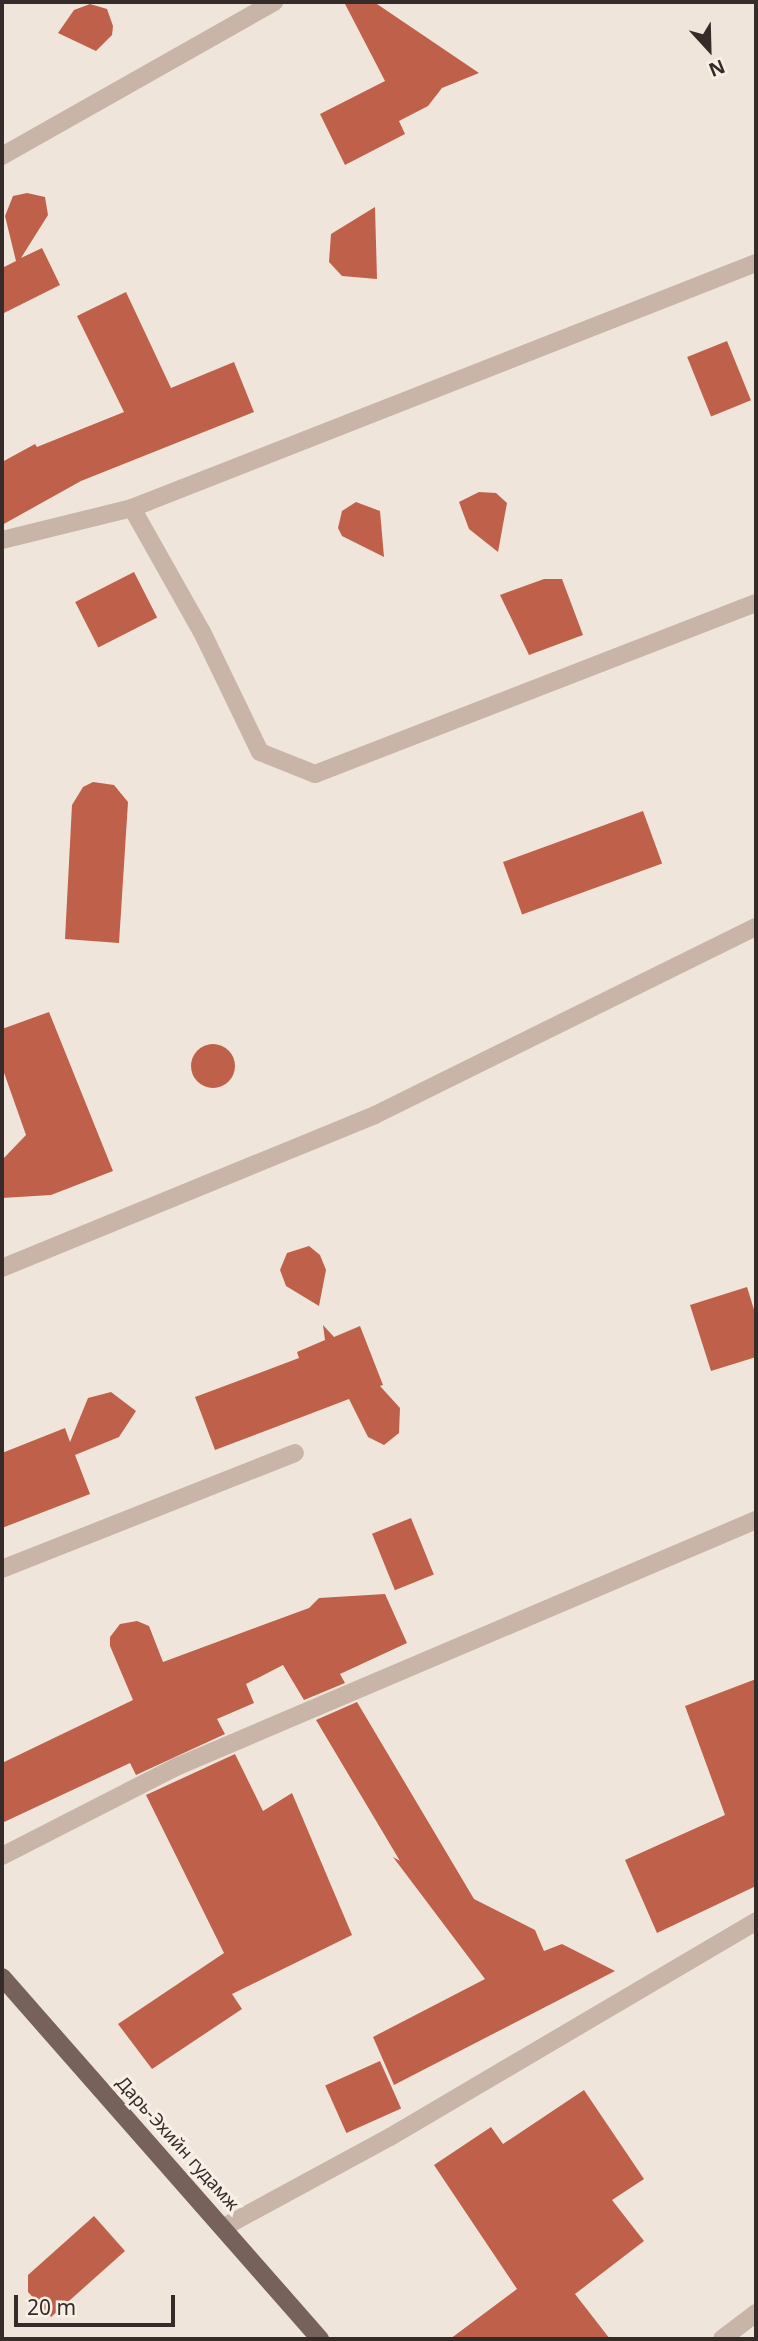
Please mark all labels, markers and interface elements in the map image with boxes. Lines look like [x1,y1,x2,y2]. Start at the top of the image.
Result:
north arrow [674,14,744,84]
text: N [705,54,729,83]
street label: Дарь-Эхийн гудамж [112,2072,244,2214]
scale bar [18,2282,178,2326]
text: 20 m [27,2293,76,2321]

